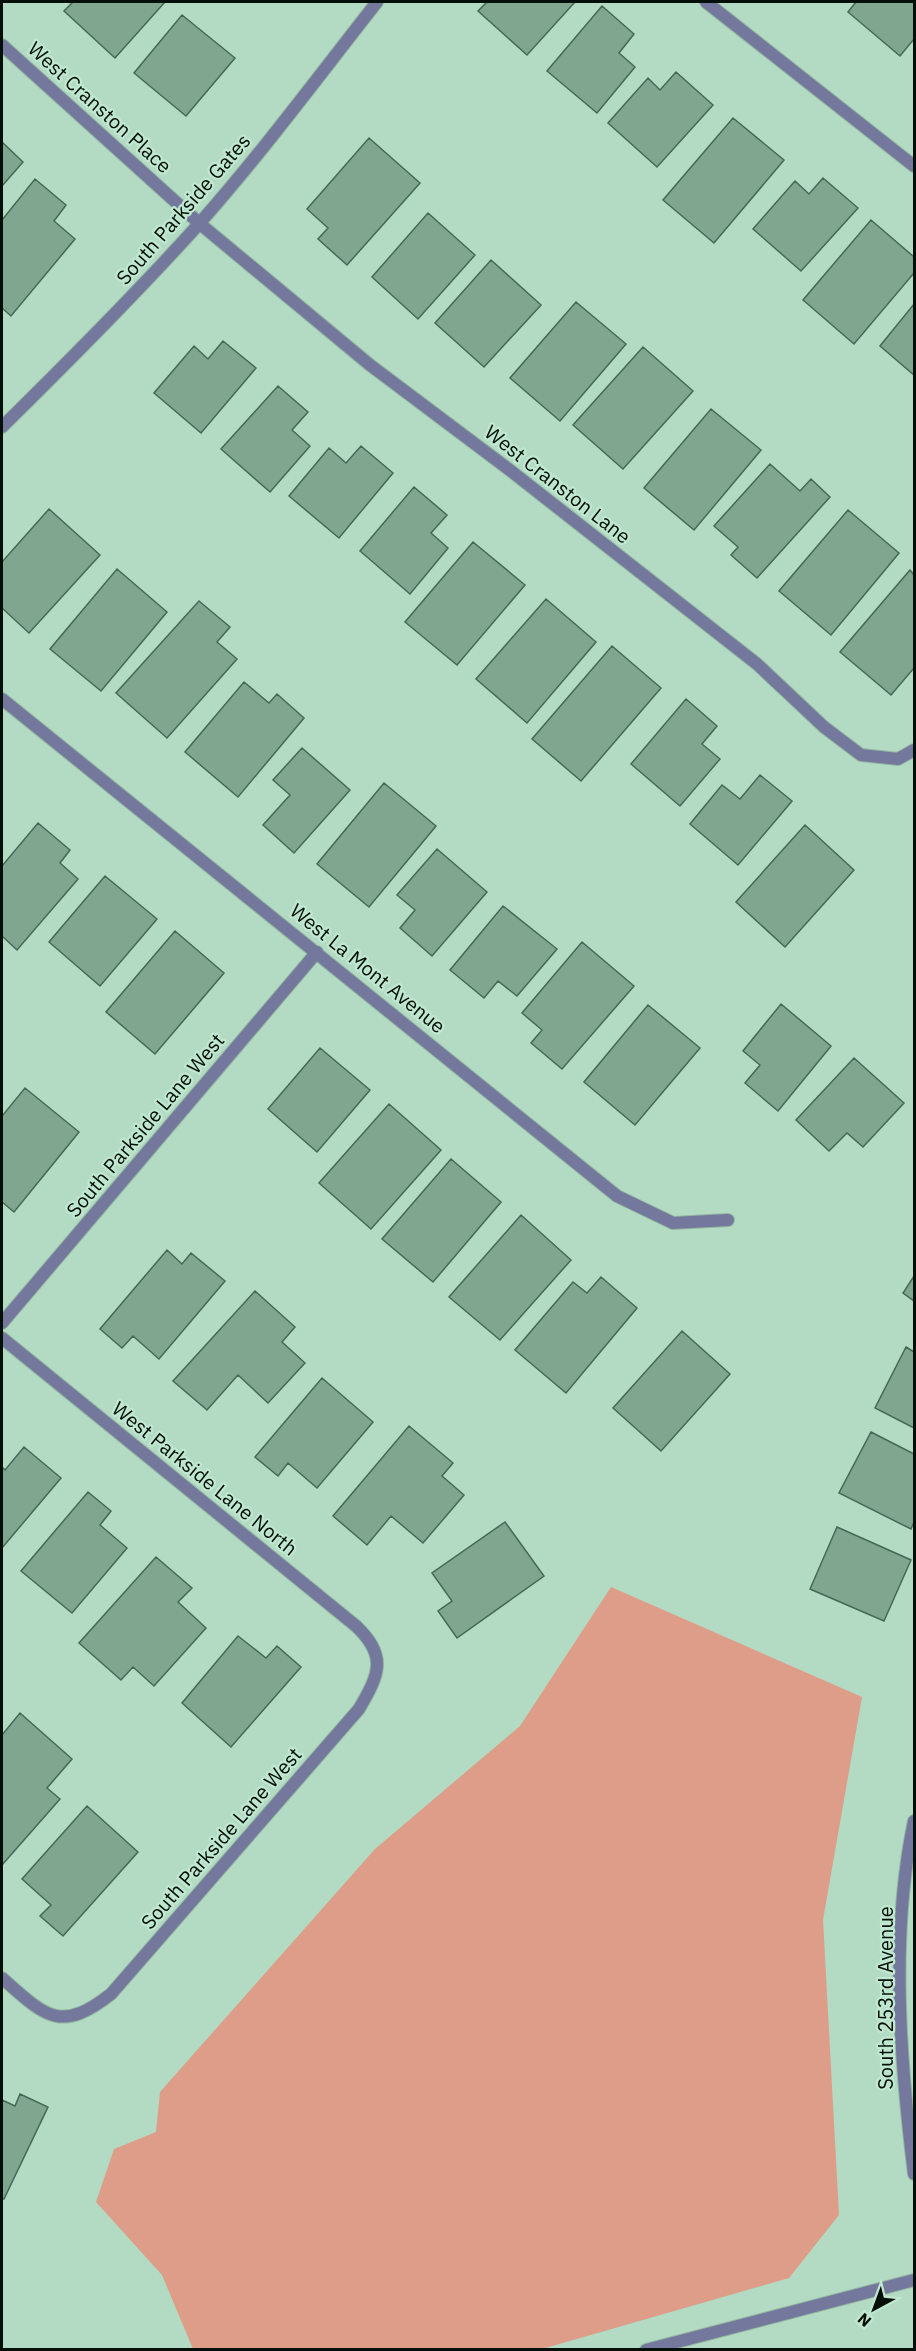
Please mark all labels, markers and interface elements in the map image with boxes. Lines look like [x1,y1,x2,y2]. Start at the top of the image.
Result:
street label: West Cranston Place [22,35,178,179]
street label: South Parkside Gates [110,128,256,290]
street label: West Cranston Lane [479,418,637,550]
street label: West La Mont Avenue [285,897,451,1039]
street label: South Parkside Lane West [60,1027,230,1223]
street label: West Parkside Lane North [107,1395,303,1561]
street label: South Parkside Lane West [135,1741,307,1935]
street label: South 253rd Avenue [872,1906,899,2090]
north arrow [844,2279,904,2339]
text: N [853,2309,875,2332]

